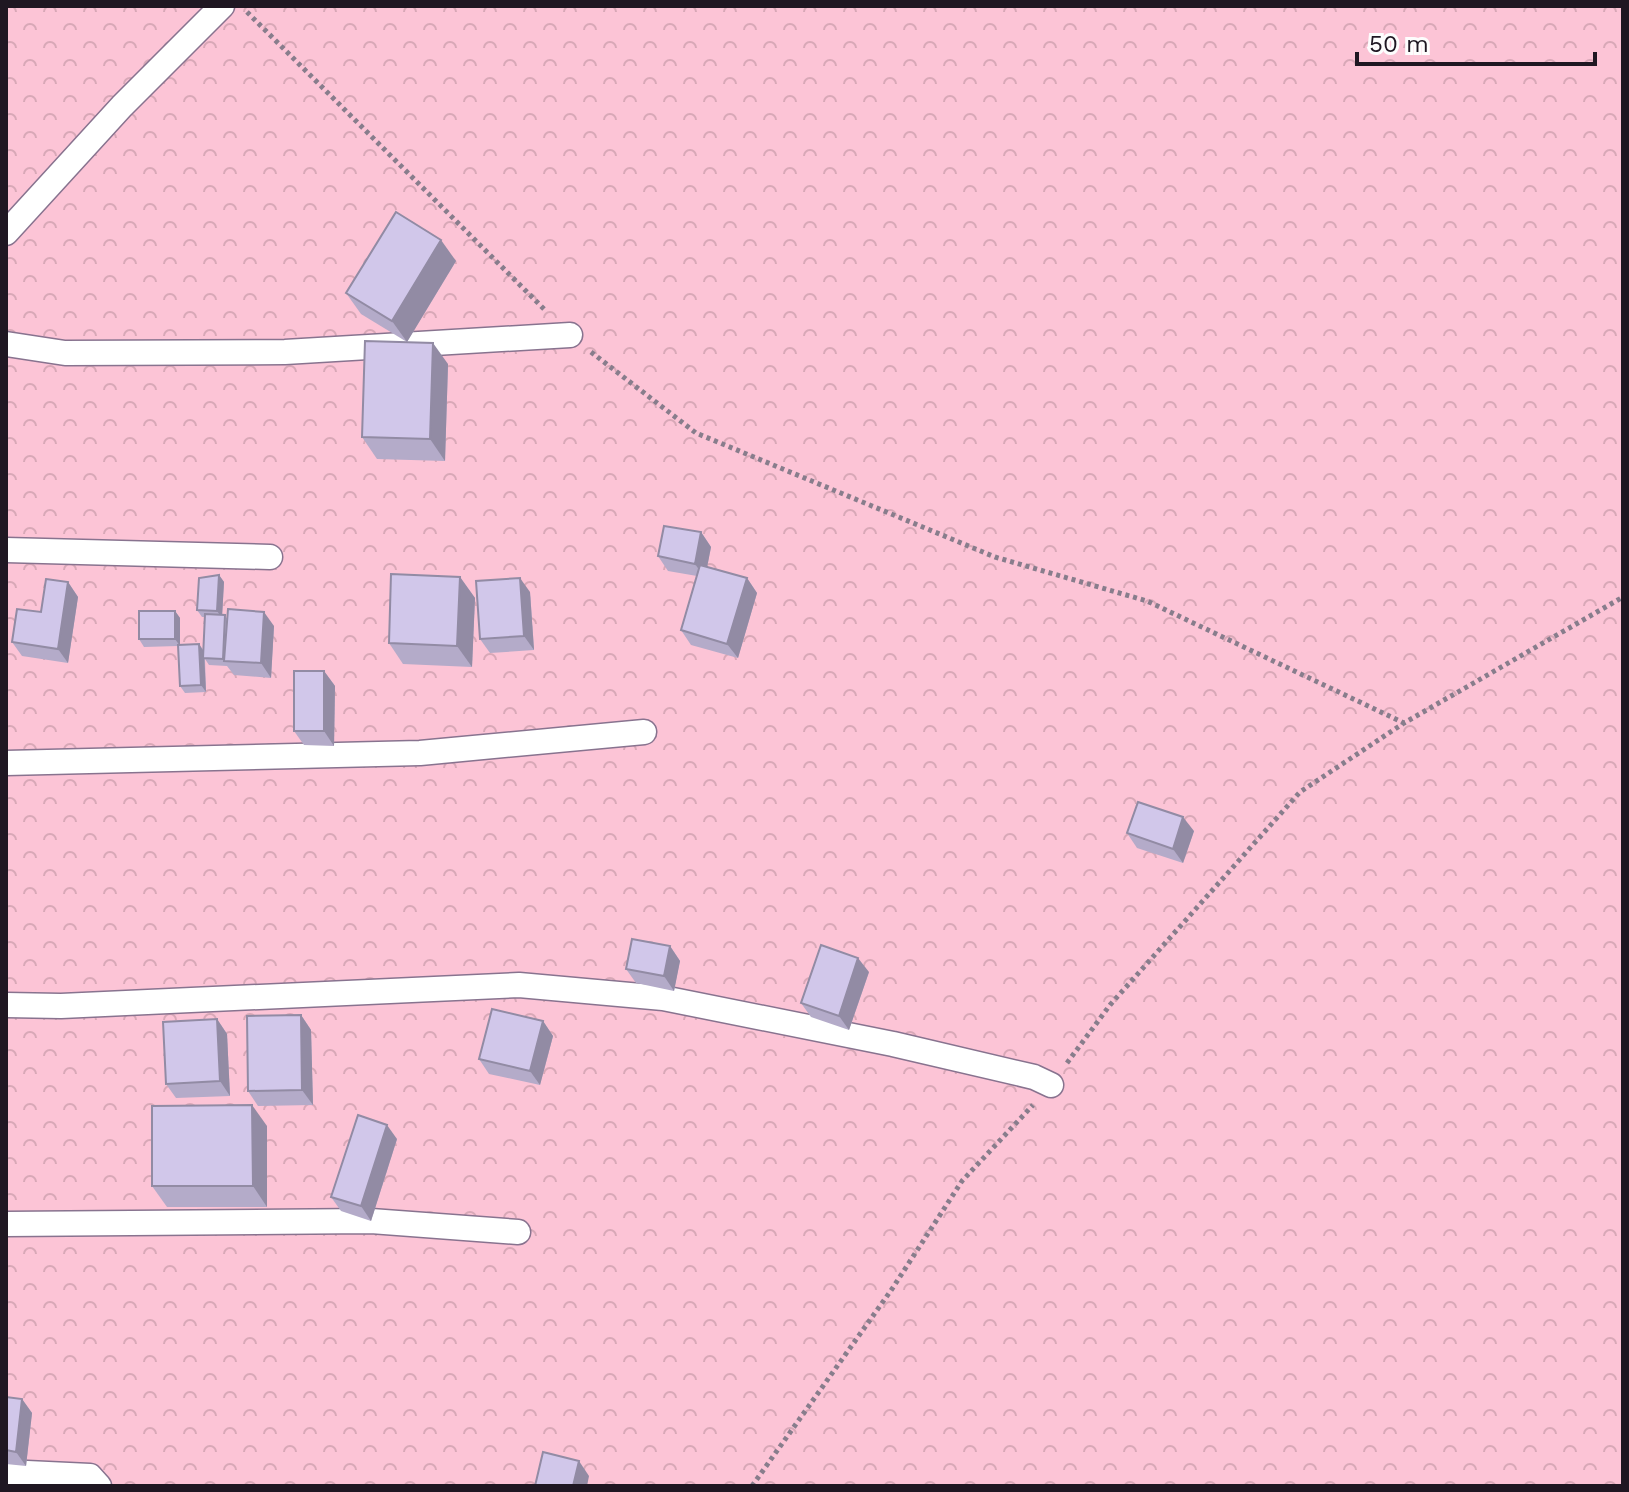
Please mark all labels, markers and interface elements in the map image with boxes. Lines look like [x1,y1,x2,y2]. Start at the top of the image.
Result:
scale bar [1357,16,1595,66]
text: 50 m [1369,30,1429,58]

